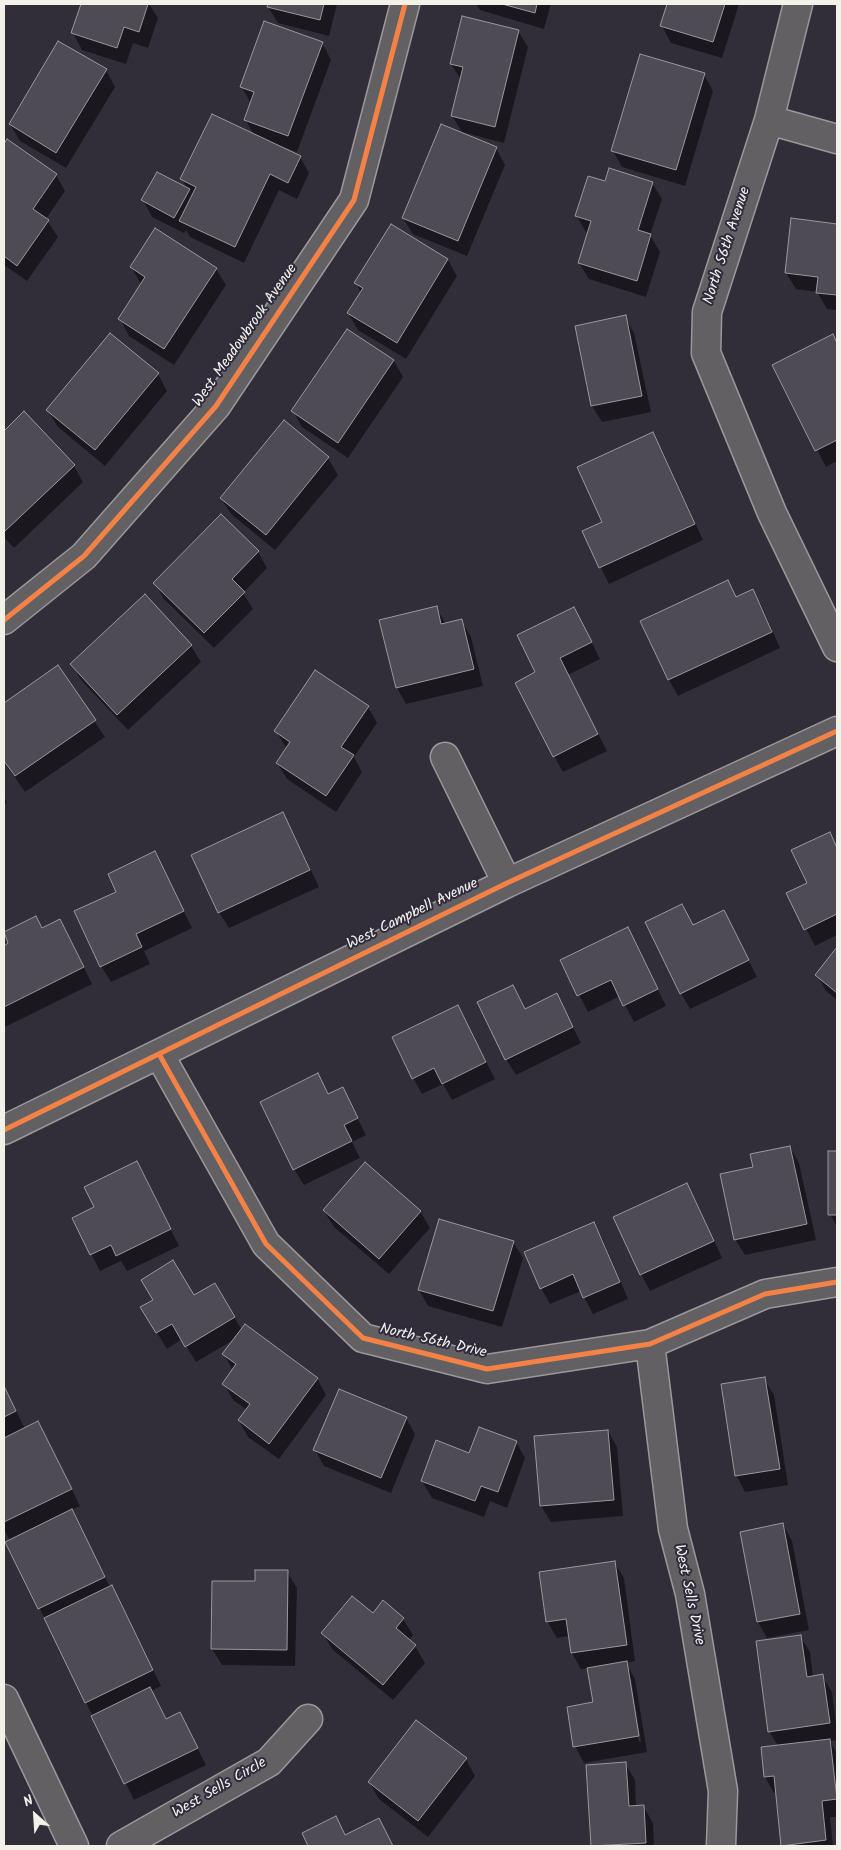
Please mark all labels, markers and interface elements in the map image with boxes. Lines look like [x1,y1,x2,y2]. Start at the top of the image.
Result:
street label: North 56th Avenue [701,185,755,307]
street label: West Meadowbrook Avenue [190,261,302,411]
street label: West Campbell Avenue [344,875,482,955]
street label: North 56th Drive [378,1321,488,1363]
street label: West Sells Drive [669,1543,707,1647]
street label: West Sells Circle [170,1755,270,1823]
north arrow [10,1790,60,1840]
text: N [20,1790,37,1813]

